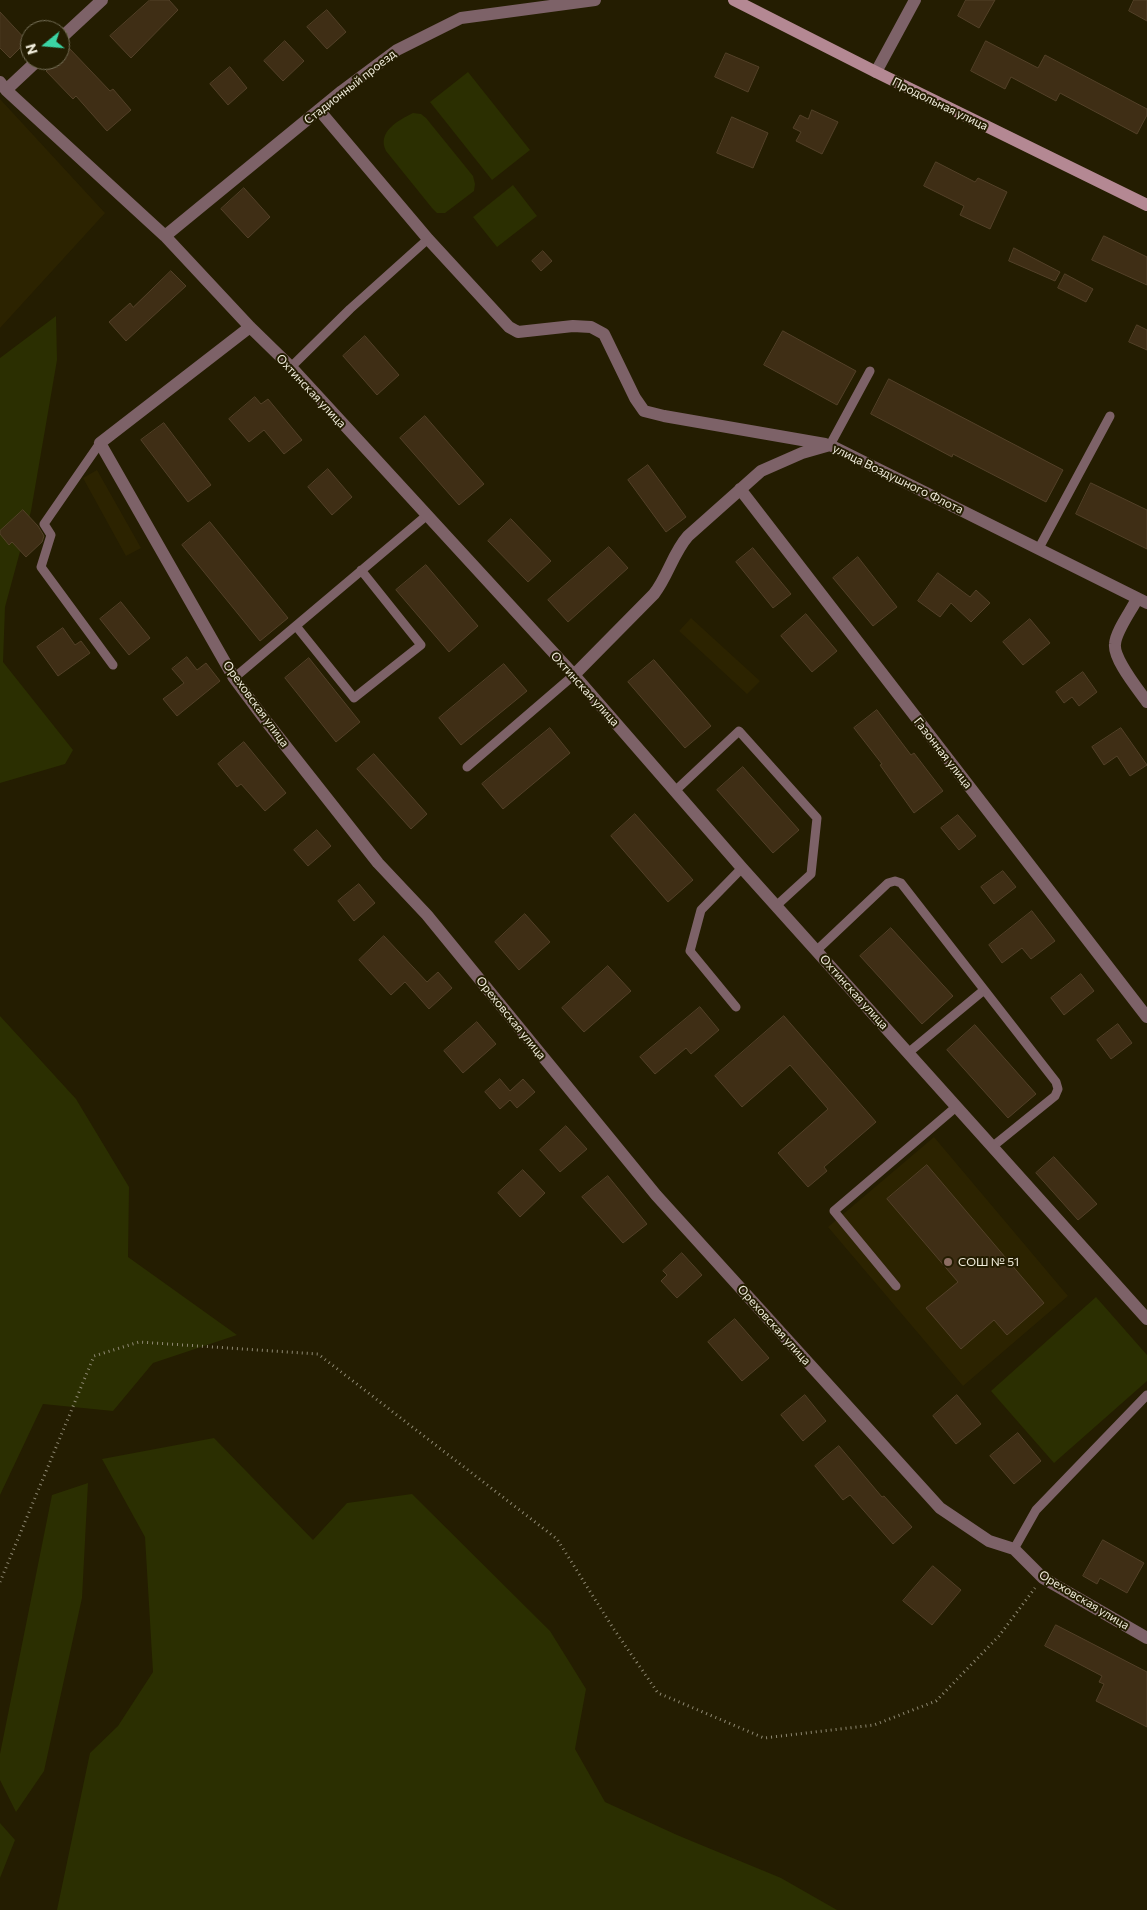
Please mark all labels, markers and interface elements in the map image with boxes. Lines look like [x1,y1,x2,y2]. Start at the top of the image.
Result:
north arrow [20,20,70,70]
text: N [21,42,41,57]
street label: Стадионный проезд [301,47,399,127]
street label: Продольная улица [890,75,990,133]
street label: Охтинская улица [273,351,349,431]
street label: улица Воздушного Флота [830,441,966,517]
street label: Охтинская улица [548,649,622,729]
street label: Ореховская улица [220,658,292,750]
street label: Газонная улица [911,715,975,791]
street label: Охтинская улица [817,952,891,1032]
street label: Ореховская улица [473,974,549,1062]
place label: СОШ № 51 [958,1255,1019,1269]
marker: СОШ № 51 [942,1256,954,1268]
street label: Ореховская улица [734,1282,814,1368]
street label: Ореховская улица [1036,1567,1132,1633]

